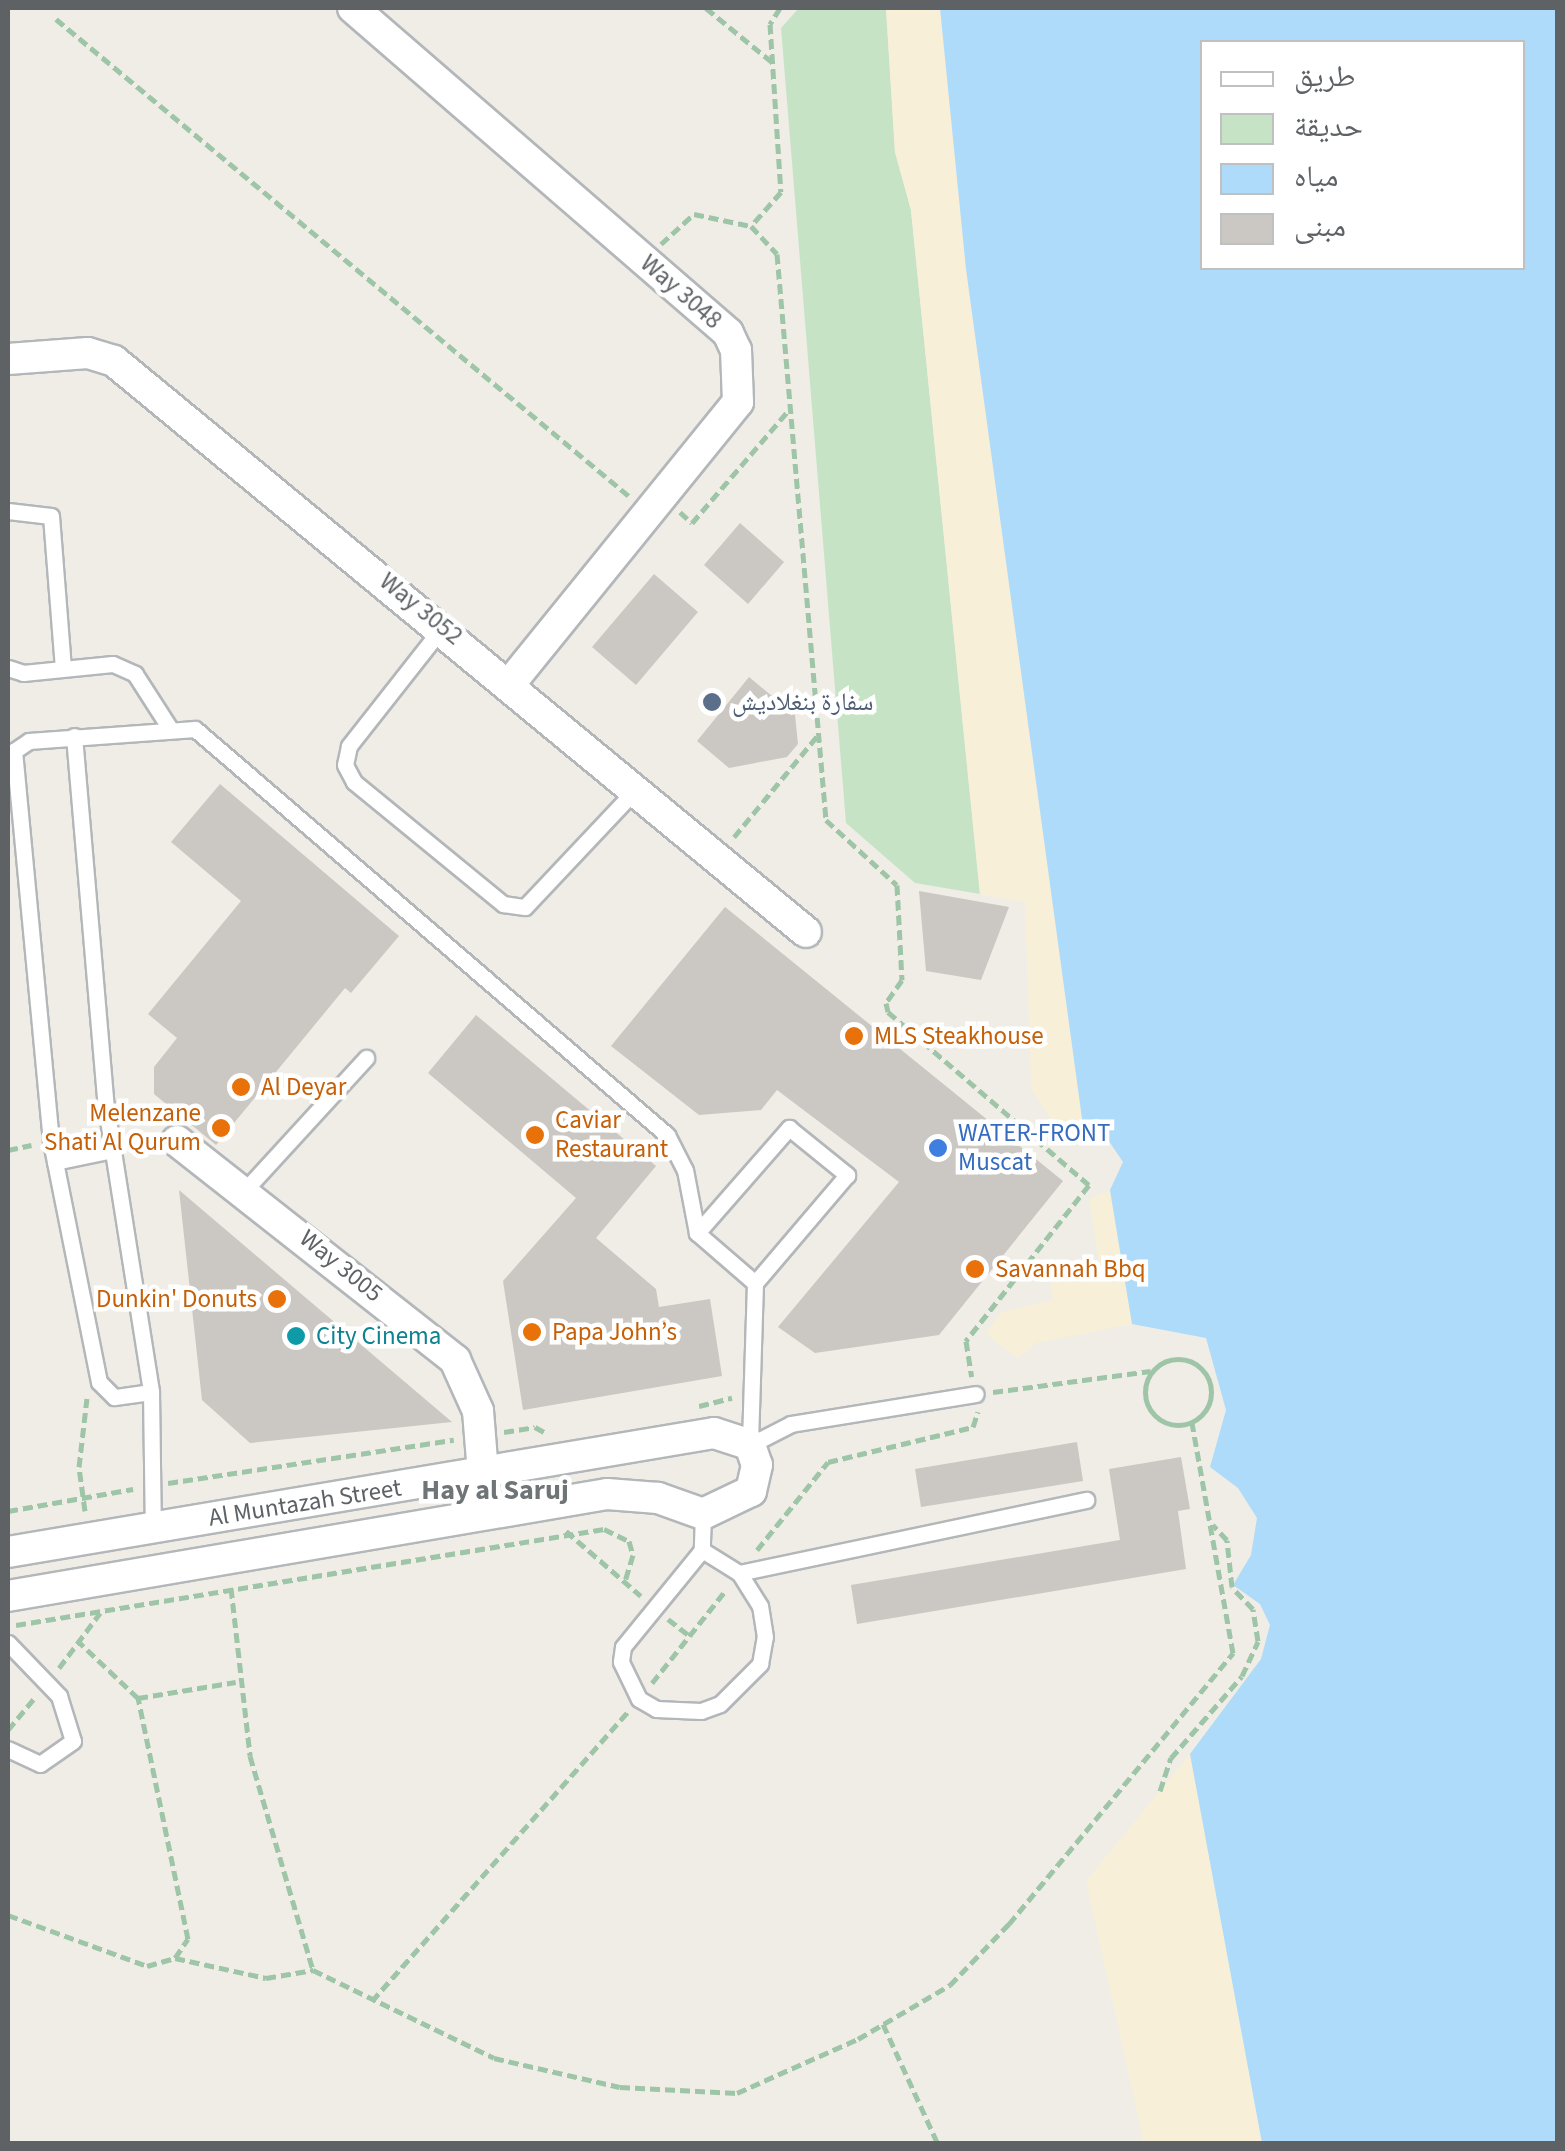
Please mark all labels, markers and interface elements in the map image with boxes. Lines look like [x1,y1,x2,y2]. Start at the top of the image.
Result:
legend [1200,40,1525,270]
text: طريق [1294,55,1355,98]
text: حديقة [1294,105,1363,148]
text: مياه [1294,155,1338,198]
text: مبنى [1294,205,1346,248]
street label: Way 3048 [634,248,728,336]
street label: Way 3052 [373,566,469,652]
place label: سفارة بنغلاديش [732,687,873,717]
marker: سفارة بنغلاديش [701,691,723,713]
place label: MLS Steakhouse [874,1021,1044,1051]
marker: MLS Steakhouse [843,1025,865,1047]
place label: Al Deyar [261,1072,346,1102]
marker: Al Deyar [230,1076,252,1098]
place label: Melenzane Shati Al Qurum [44,1099,201,1158]
place label: Caviar Restaurant [555,1106,668,1165]
marker: Melenzane Shati Al Qurum [210,1117,232,1139]
place label: WATER-FRONT Muscat [958,1119,1110,1178]
marker: Caviar Restaurant [524,1124,546,1146]
marker: WATER-FRONT Muscat [927,1137,949,1159]
street label: Way 3005 [293,1223,389,1309]
place label: Savannah Bbq [995,1254,1146,1284]
marker: Savannah Bbq [964,1258,986,1280]
place label: Dunkin' Donuts [96,1284,257,1314]
marker: Dunkin' Donuts [266,1288,288,1310]
place label: Papa John’s [552,1317,677,1347]
place label: City Cinema [316,1321,441,1351]
marker: Papa John’s [521,1321,543,1343]
marker: City Cinema [285,1325,307,1347]
street label: Al Muntazah Street [206,1473,404,1533]
district label: Hay al Saruj [421,1473,569,1507]

